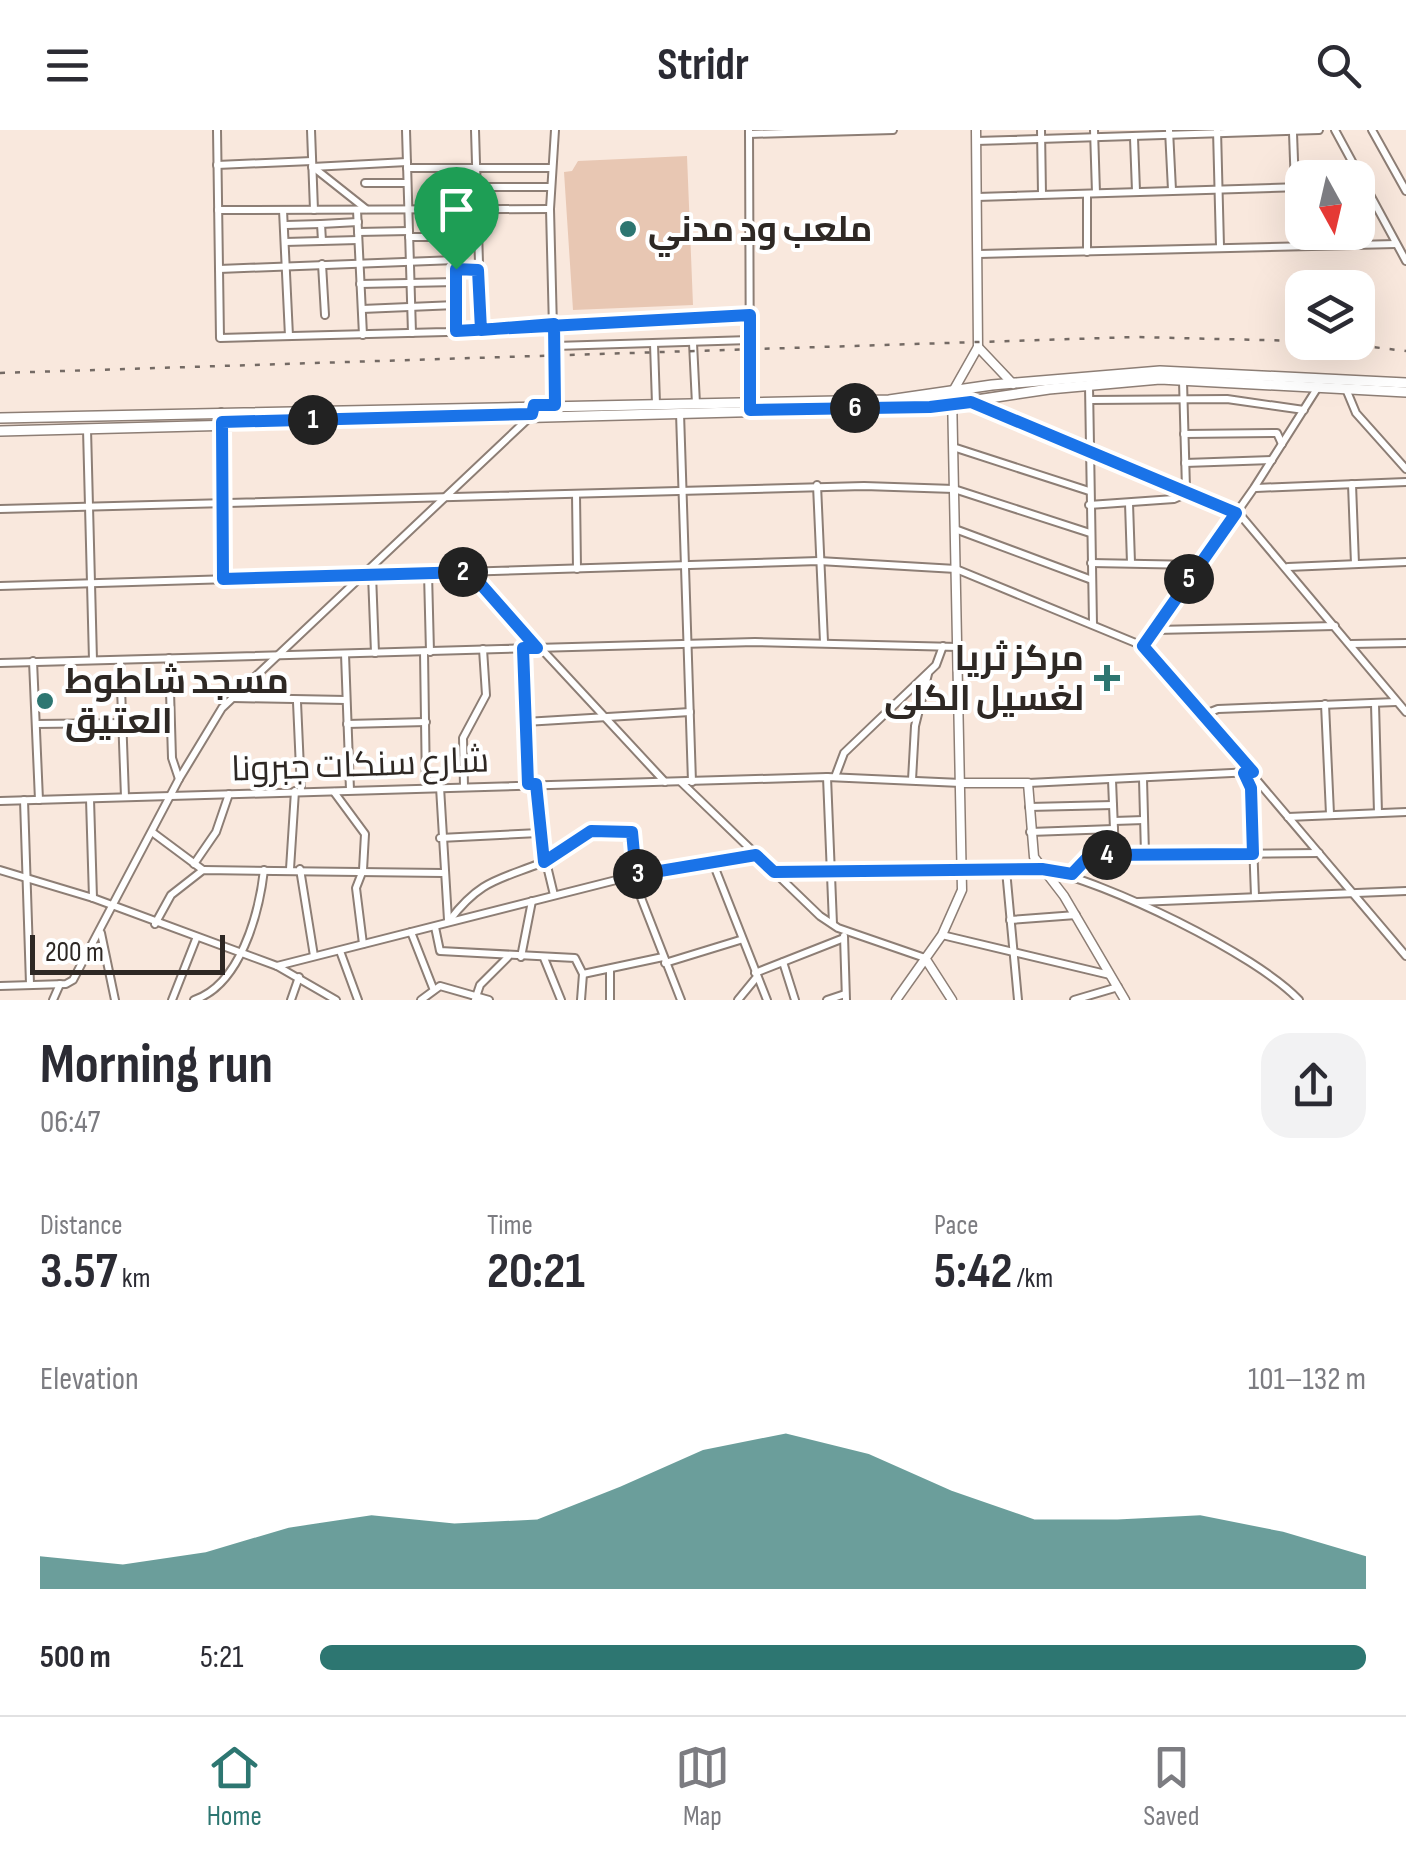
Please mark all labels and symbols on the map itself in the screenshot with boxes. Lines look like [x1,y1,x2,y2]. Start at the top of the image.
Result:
north arrow [1285,160,1375,250]
pin [414,167,499,270]
place label: ملعب ود مدني [648,209,872,257]
marker: ملعب ود مدني [617,218,639,240]
pin: 6 [830,383,880,433]
pin: 1 [288,395,338,445]
pin: 2 [438,547,488,597]
pin: 5 [1164,554,1214,604]
place label: مركز ثريا لغسيل الكلى [884,638,1084,721]
place label: مسجد شاطوط العتيق [65,661,289,744]
marker: مركز ثريا لغسيل الكلى [1094,665,1120,691]
marker: مسجد شاطوط العتيق [34,690,56,712]
street label: شارع سنكات جبرونا [230,740,490,791]
pin: 4 [1082,830,1132,880]
pin: 3 [613,849,663,899]
scale bar [30,930,225,974]

